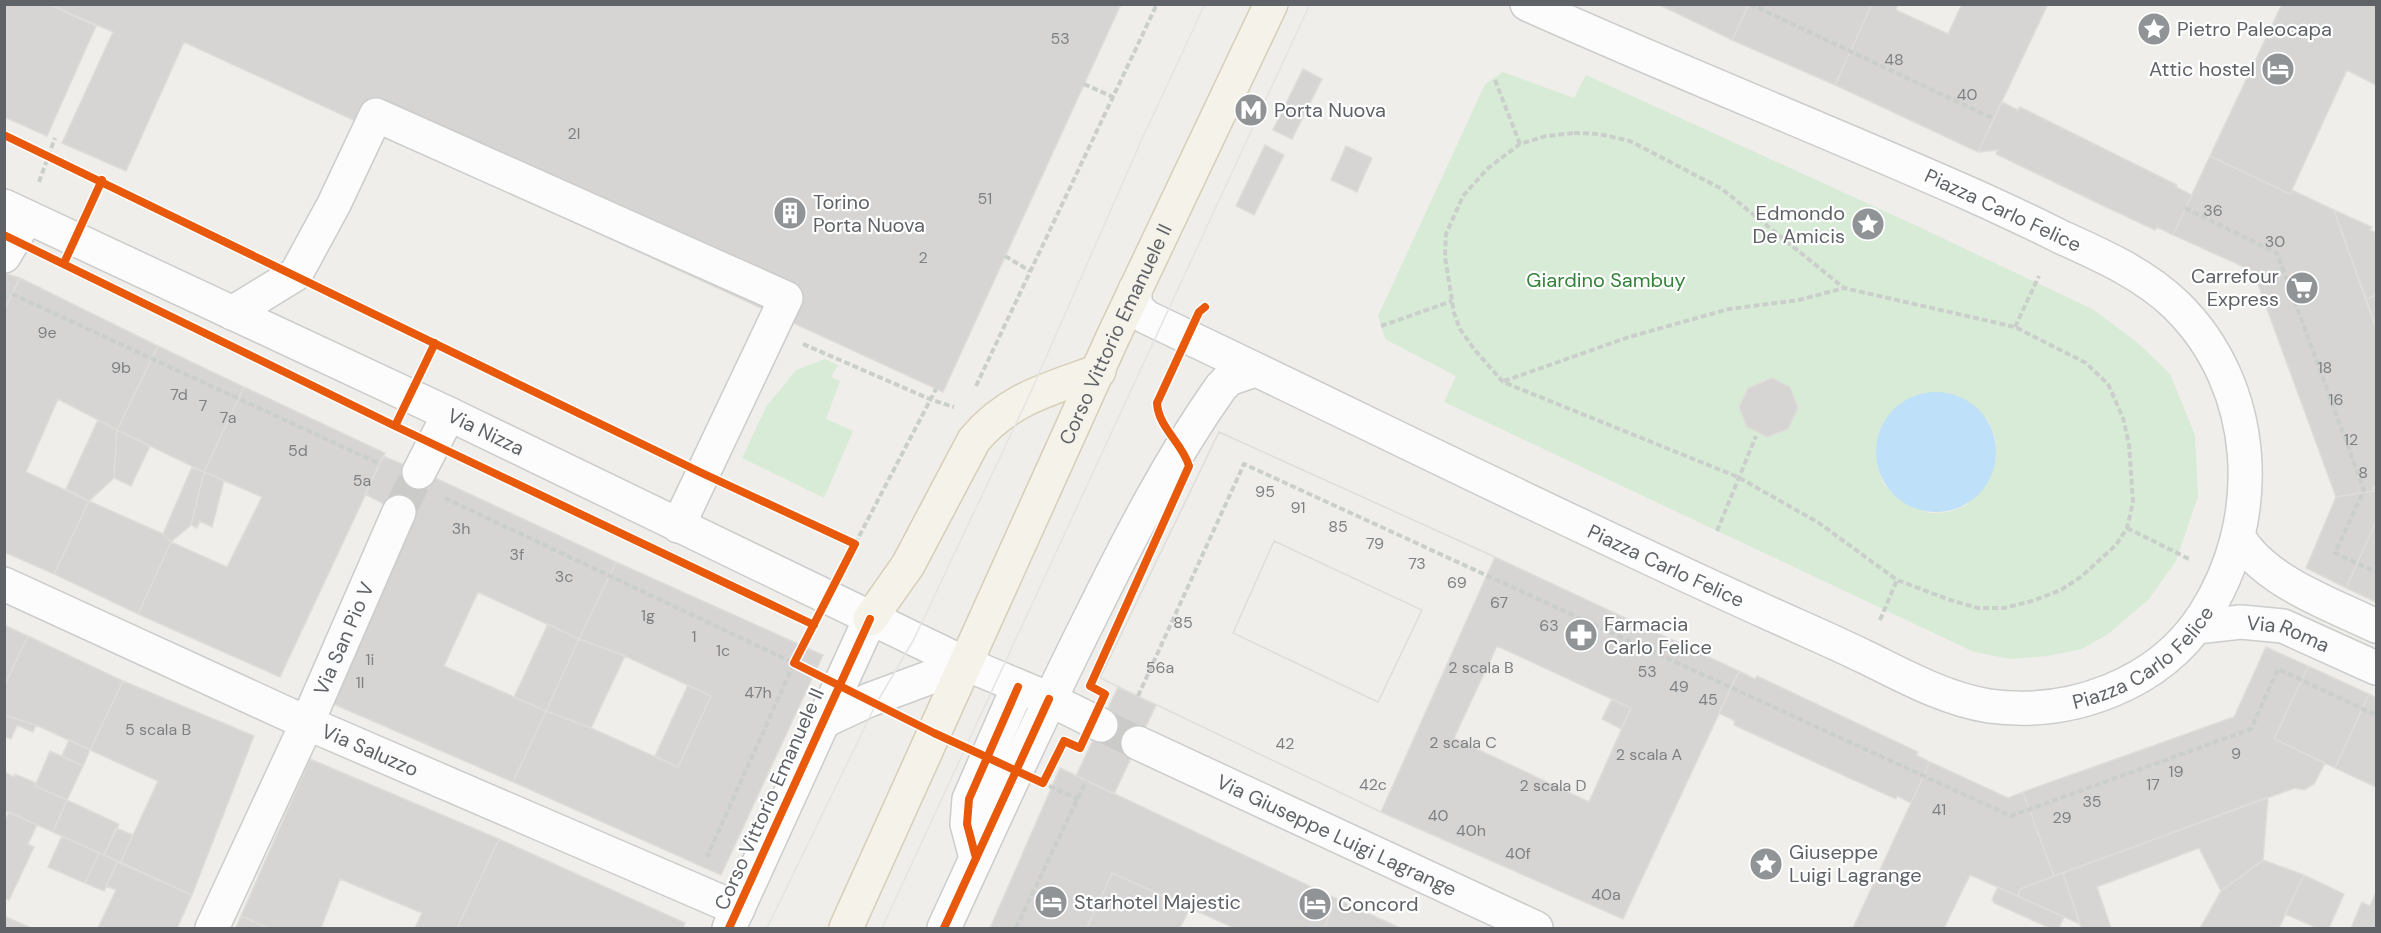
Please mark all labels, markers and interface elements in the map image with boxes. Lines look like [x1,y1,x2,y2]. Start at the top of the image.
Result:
place icon: Pietro Paleocapa [2136,11,2172,47]
place label: Pietro Paleocapa [2177,16,2332,42]
house number: 53 [1050,28,1070,49]
house number: 48 [1884,49,1904,70]
hotel icon: Attic hostel [2260,51,2296,87]
place label: Attic hostel [2149,56,2255,82]
house number: 40 [1957,84,1977,105]
metro station icon: Porta Nuova [1233,92,1269,128]
place label: Porta Nuova [1274,97,1386,123]
house number: 2l [568,123,580,144]
street label: Piazza Carlo Felice [1921,162,2085,258]
house number: 51 [978,188,992,209]
place label: Torino Porta Nuova [813,189,925,238]
building icon: Torino Porta Nuova [772,195,808,231]
place label: Edmondo De Amicis [1752,200,1845,249]
house number: 36 [2203,200,2223,221]
place icon: Edmondo De Amicis [1850,206,1886,242]
street label: Corso Vittorio Emanuele II [1053,220,1178,449]
house number: 30 [2265,231,2285,252]
house number: 2 [918,247,928,268]
place label: Carrefour Express [2191,263,2279,312]
park label: Giardino Sambuy [1526,267,1686,293]
supermarket icon: Carrefour Express [2284,270,2320,306]
house number: 9e [37,322,57,343]
house number: 9b [111,357,131,378]
house number: 18 [2318,357,2332,378]
house number: 7d [170,384,188,405]
house number: 16 [2328,389,2344,410]
house number: 7 [199,395,207,416]
street label: Via Nizza [443,402,528,461]
house number: 7a [220,407,236,428]
house number: 12 [2344,429,2358,450]
house number: 5d [288,440,308,461]
house number: 8 [2358,462,2368,483]
house number: 5a [353,470,371,491]
house number: 95 [1255,481,1275,502]
house number: 91 [1291,497,1305,518]
house number: 85 [1328,516,1348,537]
house number: 3h [452,518,470,539]
street label: Piazza Carlo Felice [1583,518,1749,613]
house number: 79 [1366,533,1384,554]
house number: 3f [510,544,524,565]
house number: 73 [1408,553,1426,574]
house number: 3c [555,566,573,587]
house number: 69 [1447,572,1467,593]
street label: Via San Pio V [308,578,380,699]
house number: 67 [1490,592,1508,613]
street label: Piazza Carlo Felice [2070,601,2219,715]
house number: 1g [641,605,655,626]
street label: Via Roma [2245,610,2334,658]
place label: Farmacia Carlo Felice [1604,611,1712,660]
house number: 85 [1173,612,1193,633]
house number: 63 [1539,615,1559,636]
pharmacy icon: Farmacia Carlo Felice [1563,617,1599,653]
house number: 1 [692,626,697,647]
house number: 1c [716,640,730,661]
house number: 1i [366,649,374,670]
house number: 56a [1146,657,1174,678]
house number: 2 scala B [1448,657,1514,678]
house number: 53 [1637,661,1657,682]
house number: 1l [356,672,364,693]
house number: 49 [1669,676,1689,697]
house number: 47h [744,682,772,703]
street label: Corso Vittorio Emanuele II [708,684,830,914]
house number: 45 [1698,689,1718,710]
street label: Via Saluzzo [318,718,422,783]
house number: 5 scala B [125,719,191,740]
house number: 2 scala C [1429,732,1497,753]
house number: 42 [1276,733,1294,754]
house number: 9 [2231,743,2241,764]
house number: 2 scala A [1616,744,1683,765]
house number: 19 [2168,761,2184,782]
street label: Via Giuseppe Luigi Lagrange [1212,768,1461,902]
house number: 42c [1359,774,1387,795]
house number: 17 [2146,774,2160,795]
house number: 2 scala D [1520,775,1586,796]
house number: 35 [2082,791,2102,812]
house number: 41 [1932,799,1946,820]
house number: 40 [1428,805,1448,826]
house number: 29 [2052,807,2072,828]
house number: 40h [1456,820,1486,841]
place label: Giuseppe Luigi Lagrange [1789,839,1922,888]
house number: 40f [1505,843,1531,864]
place icon: Giuseppe Luigi Lagrange [1748,846,1784,882]
hotel icon: Starhotel Majestic [1033,884,1069,920]
house number: 40a [1591,884,1621,905]
hotel icon: Concord [1297,886,1333,922]
place label: Starhotel Majestic [1074,889,1241,915]
place label: Concord [1338,891,1419,917]

